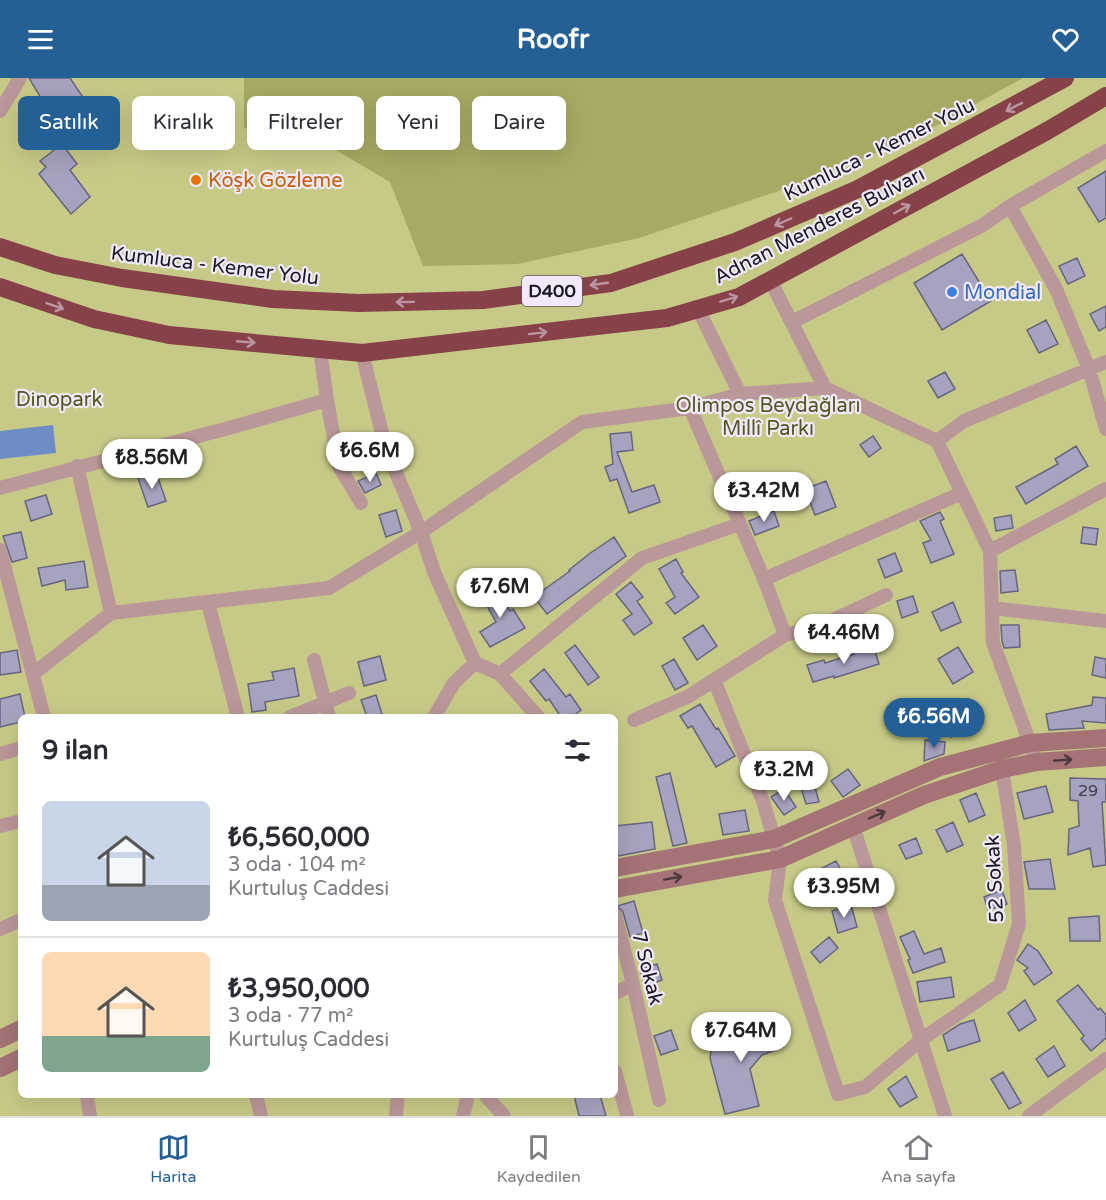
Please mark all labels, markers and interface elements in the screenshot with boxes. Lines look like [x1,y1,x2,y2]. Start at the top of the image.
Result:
icon: menu [24,23,57,56]
text: Roofr [517,23,589,56]
icon: heart [1049,23,1082,56]
street label: Kumluca - Kemer Yolu [780,93,979,207]
chip: Satılık [18,96,120,150]
chip: Kiralık [132,96,235,150]
chip: Filtreler [247,96,364,150]
chip: Yeni [376,96,460,150]
chip: Daire [472,96,566,150]
one-way arrow [1005,101,1023,113]
street label: Adnan Menderes Bulvarı [710,162,929,290]
place label: Köşk Gözleme [208,169,343,193]
marker: Köşk Gözleme [189,173,203,187]
one-way arrow [892,203,910,214]
one-way arrow [775,217,793,228]
street label: Kumluca - Kemer Yolu [109,241,320,291]
road number: D400 [522,276,582,306]
one-way arrow [590,279,609,290]
place label: Mondial [964,281,1041,305]
marker: Mondial [945,285,959,299]
one-way arrow [719,293,738,304]
one-way arrow [396,297,416,308]
one-way arrow [45,302,64,313]
one-way arrow [527,327,547,338]
one-way arrow [236,337,256,348]
park label: Dinopark [16,388,102,412]
park label: Olimpos Beydağları Millî Parkı [676,394,860,441]
pin: ₺6.6M [328,432,412,483]
pin: ₺8.56M [103,439,201,490]
text: ₺6.6M [340,439,400,463]
text: ₺8.56M [116,446,188,470]
pin: ₺3.42M [715,472,813,523]
text: ₺3.42M [728,479,800,503]
pin: ₺7.6M [458,568,542,619]
text: ₺7.6M [470,575,530,599]
pin: ₺4.46M [795,614,893,665]
text: ₺4.46M [808,621,880,645]
pin: ₺6.56M [885,698,983,749]
text: ₺6.56M [898,705,970,729]
icon: filters [561,734,594,767]
text: 9 ilan [42,735,108,766]
pin: ₺3.2M [742,751,826,802]
one-way arrow [1053,754,1073,765]
text: ₺3.2M [754,758,814,782]
house number: 29 [1078,781,1098,801]
one-way arrow [868,809,886,820]
text: ₺6,560,000 [228,822,370,853]
icon: home [90,825,162,897]
street label: 52 Sokak [981,834,1009,923]
text: 3 oda · 104 m² [228,853,366,877]
pin: ₺3.95M [795,868,893,919]
one-way arrow [662,873,682,884]
text: ₺3.95M [808,875,880,899]
text: Kurtuluş Caddesi [228,877,389,901]
street label: 7 Sokak [626,929,668,1008]
text: ₺3,950,000 [228,973,370,1004]
icon: home [90,976,162,1048]
text: 3 oda · 77 m² [228,1004,353,1028]
pin: ₺7.64M [692,1012,790,1063]
text: ₺7.64M [705,1019,777,1043]
text: Kurtuluş Caddesi [228,1028,389,1052]
tab: Harita [150,1131,196,1187]
tab: Kaydedilen [497,1131,581,1187]
tab: Ana sayfa [881,1131,956,1187]

